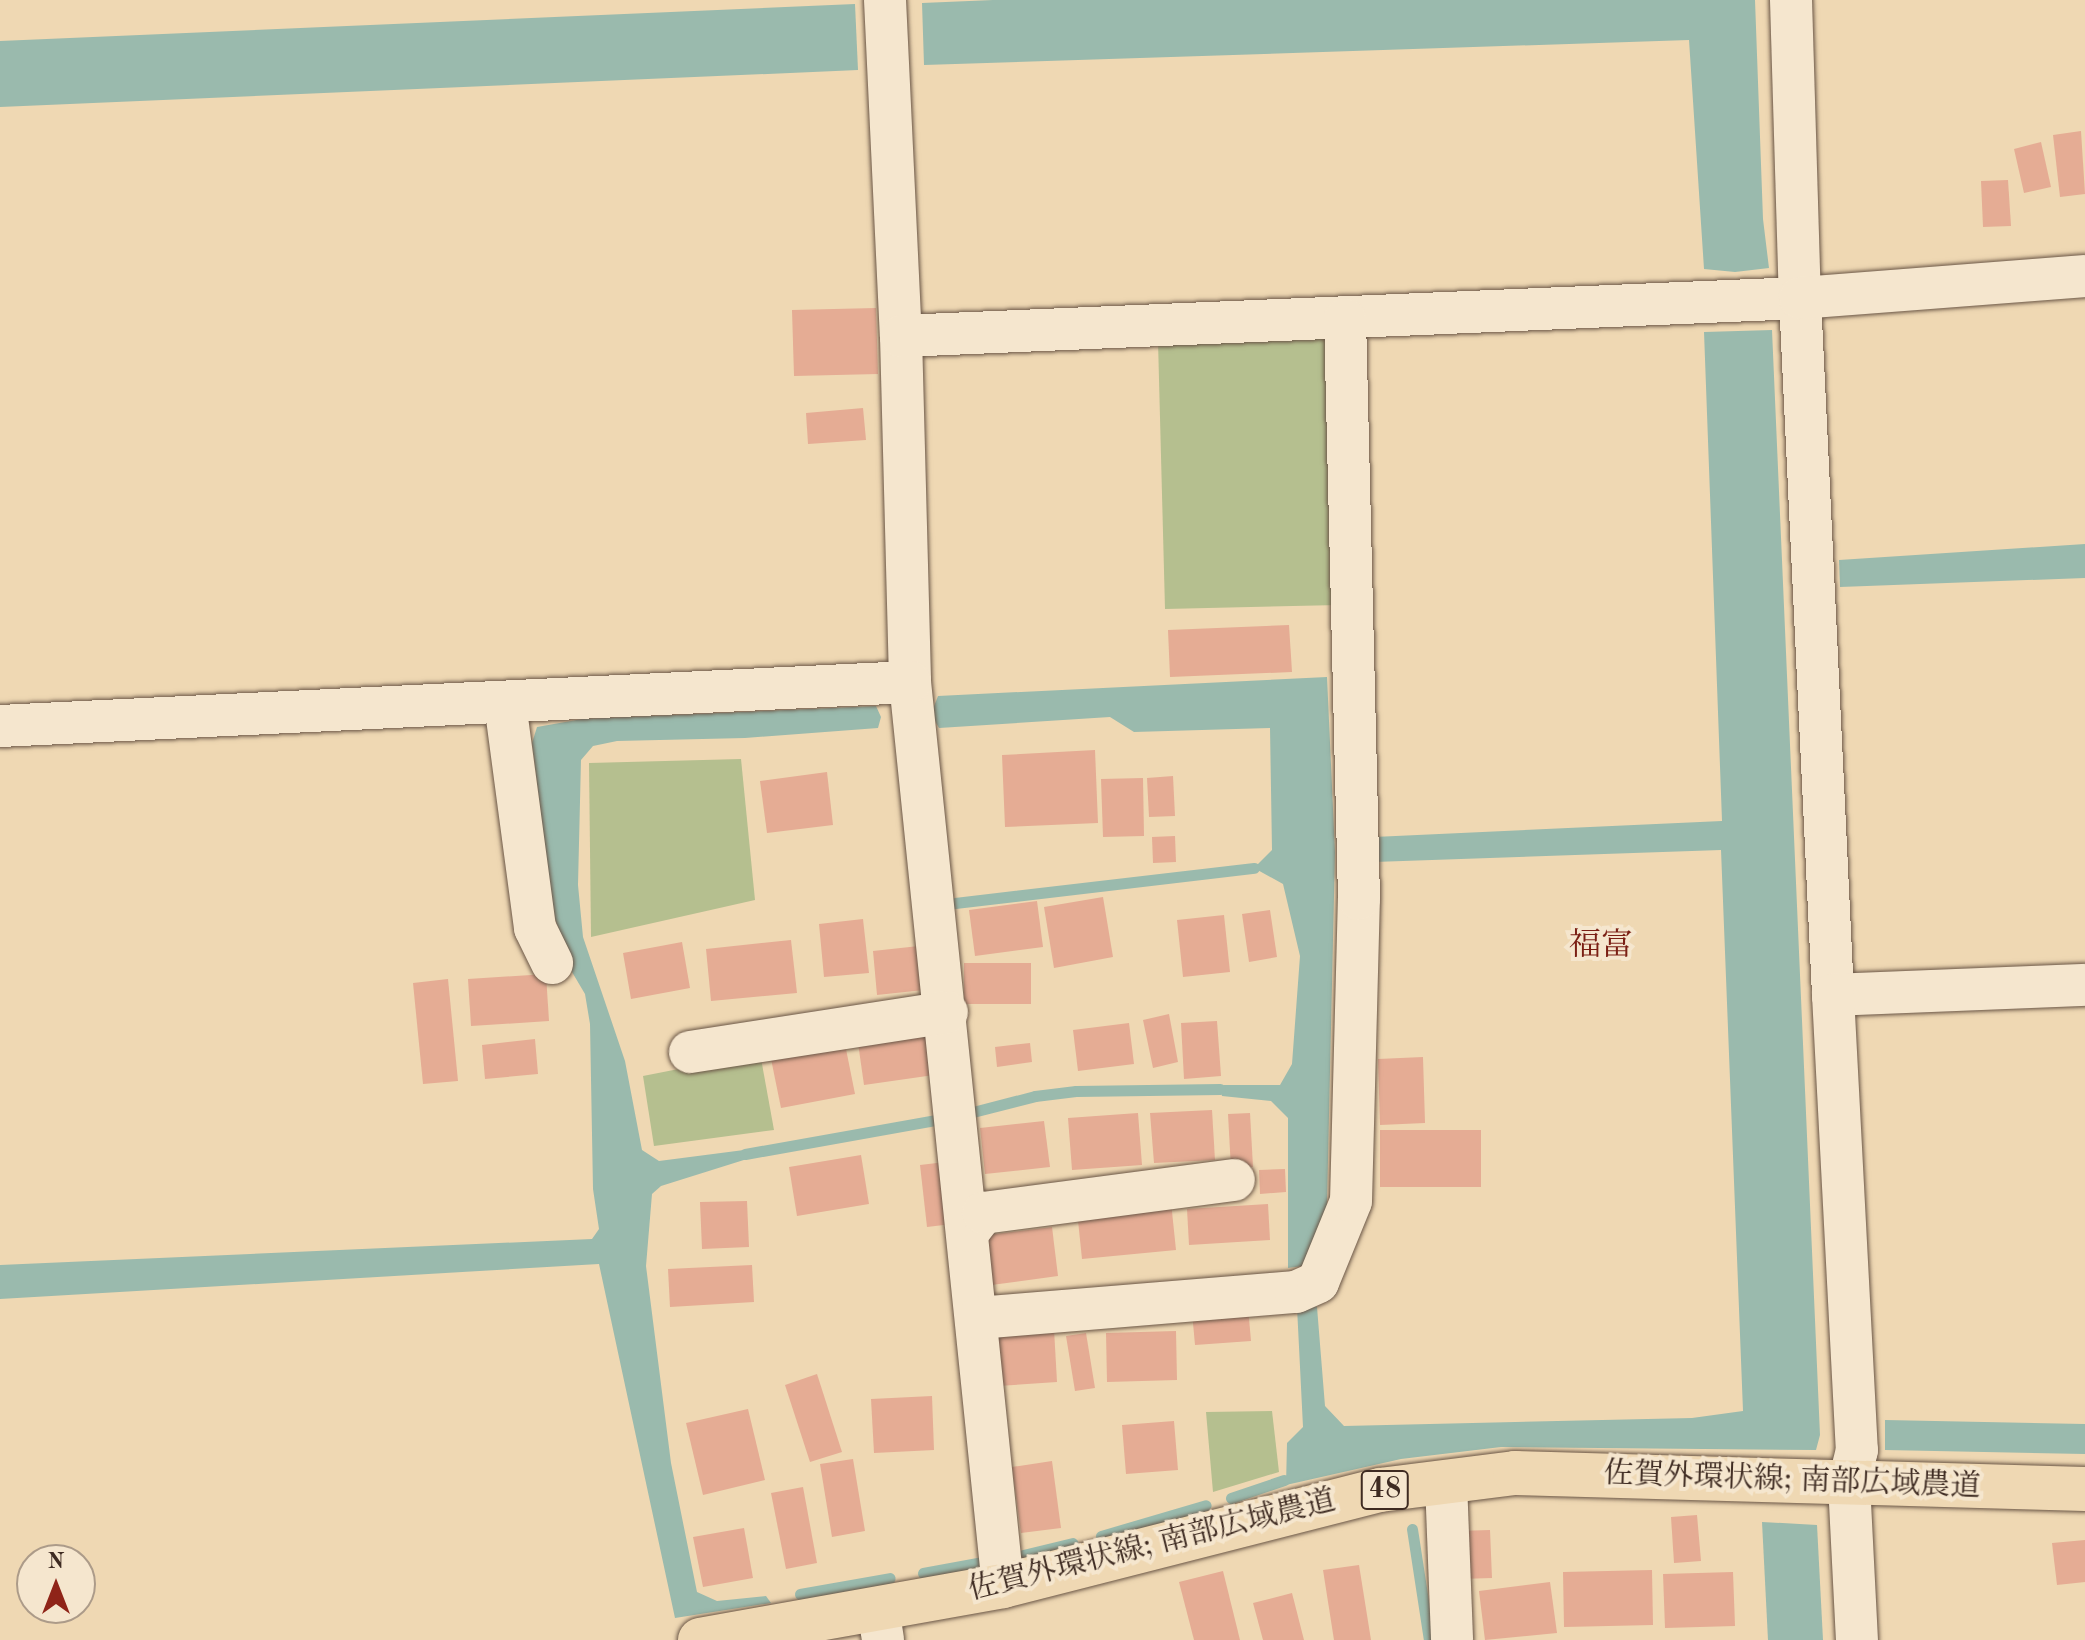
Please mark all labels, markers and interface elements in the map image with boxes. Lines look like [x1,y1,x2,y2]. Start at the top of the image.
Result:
district label: 福富 [1569,928,1633,966]
street label: 佐賀外環状線; 南部広域農道 [1603,1456,1981,1506]
road number: 48 [1359,1466,1411,1514]
street label: 佐賀外環状線; 南部広域農道 [965,1483,1339,1609]
north arrow [16,1544,96,1624]
text: N [48,1551,64,1573]

